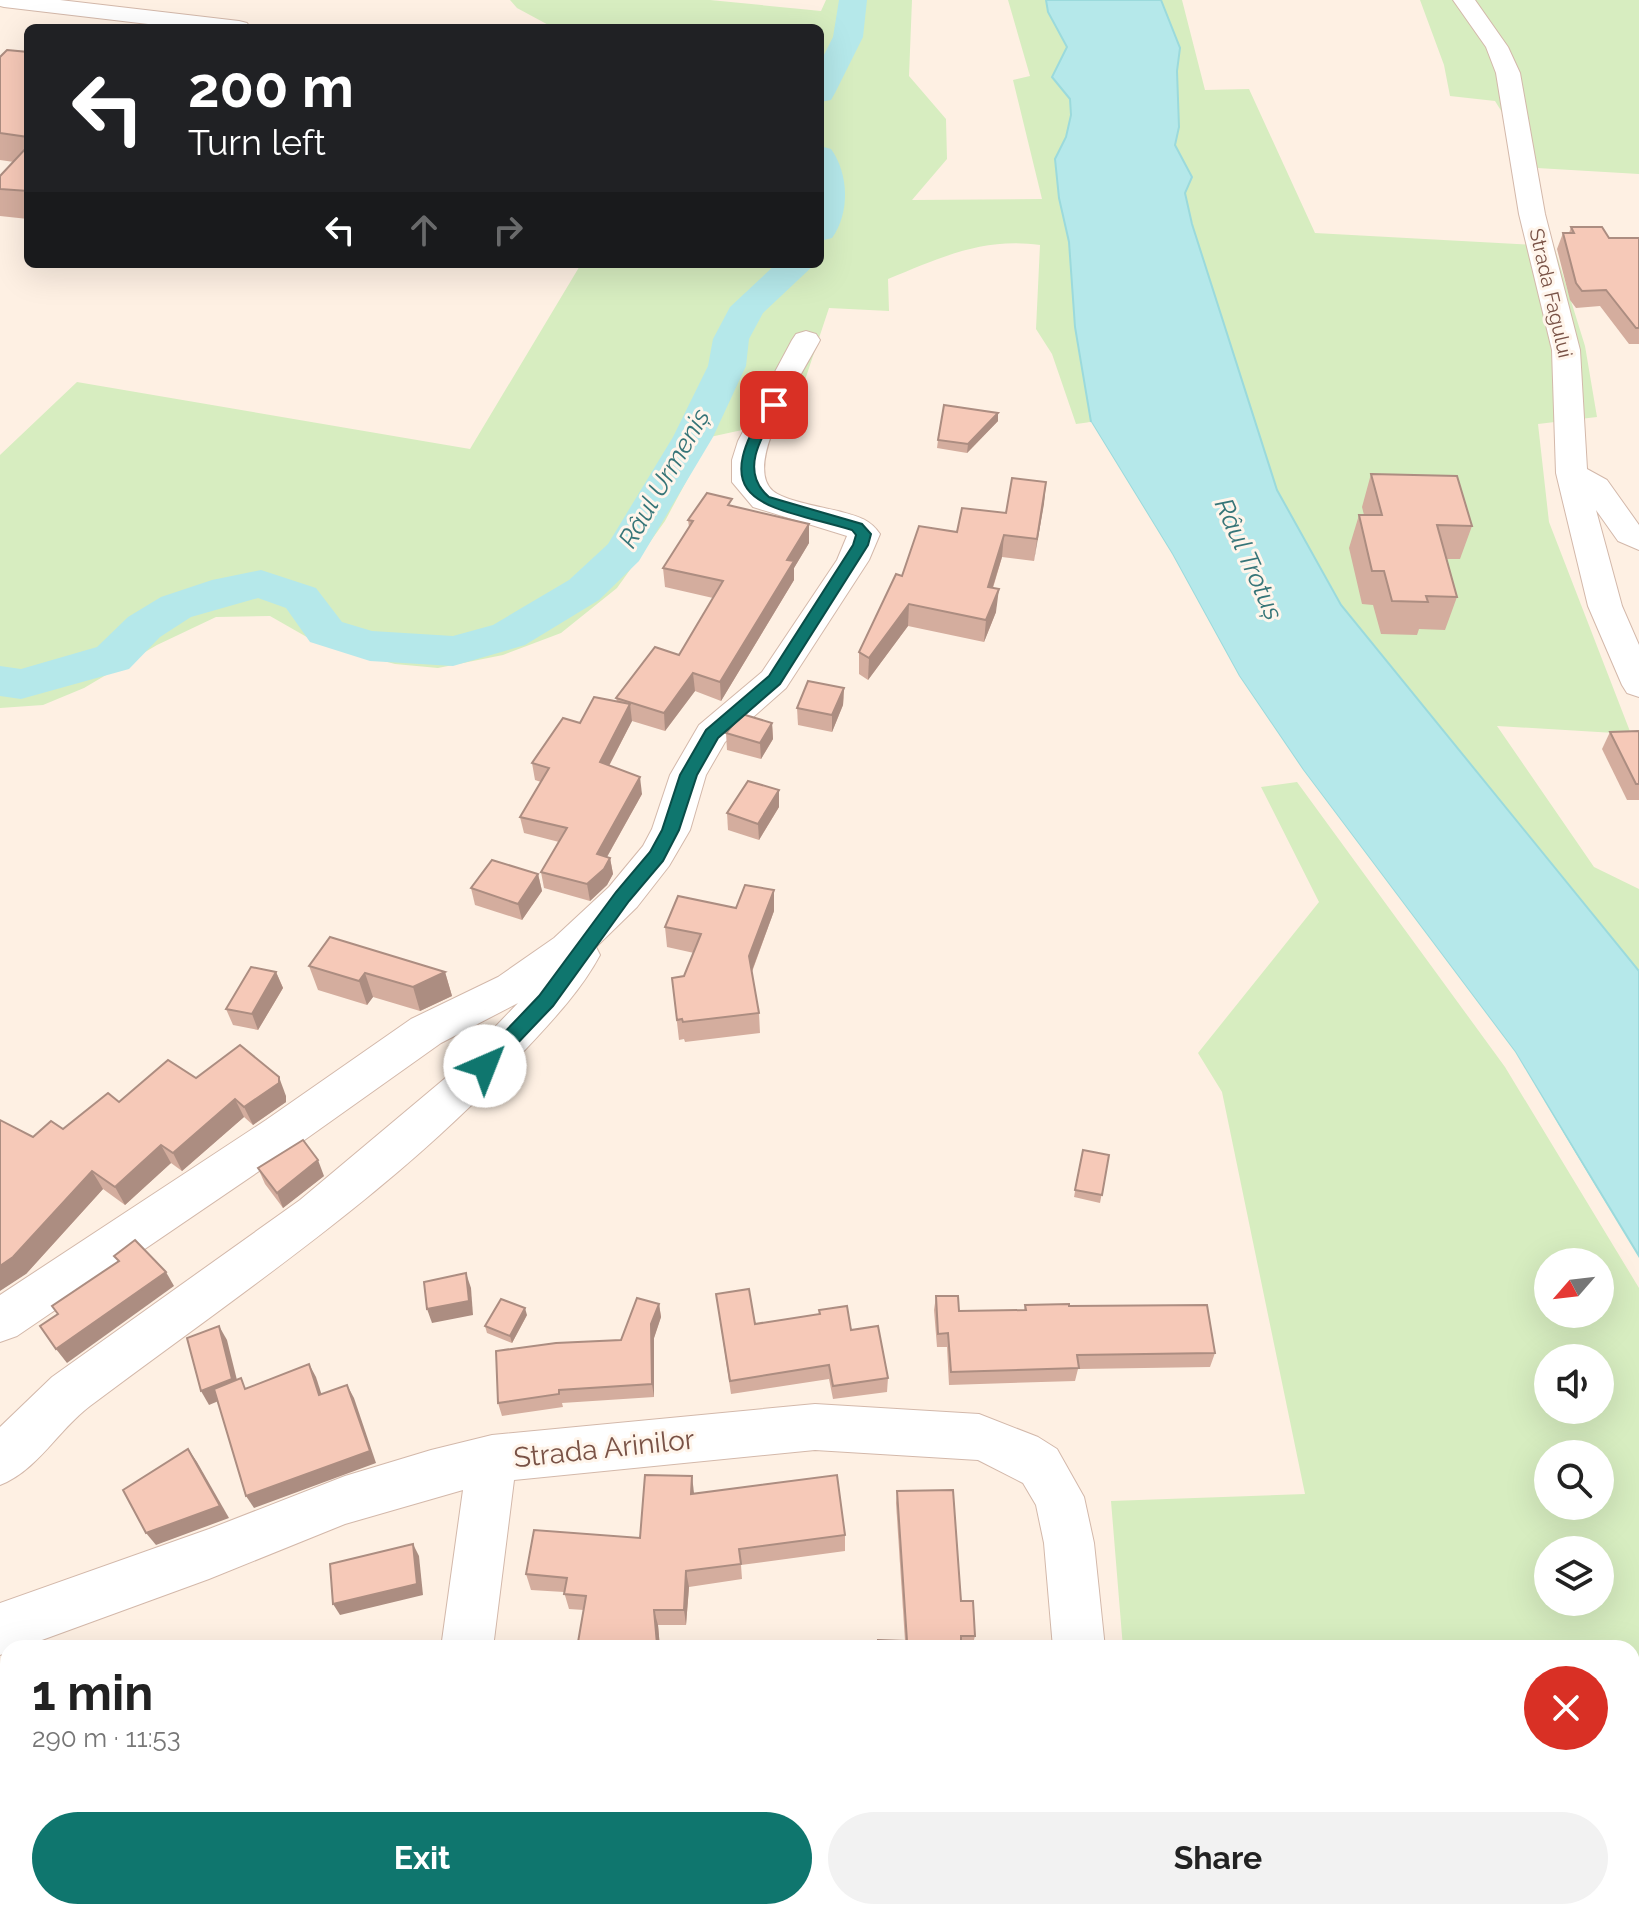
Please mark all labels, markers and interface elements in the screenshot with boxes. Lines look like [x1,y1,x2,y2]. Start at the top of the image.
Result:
text: 200 m [188,54,354,120]
icon: left [56,56,160,160]
text: Turn left [188,121,326,163]
icon: left [318,208,362,252]
icon: ahead [402,208,446,252]
icon: right [486,208,530,252]
street label: Strada Fagului [1524,226,1578,360]
pin [740,371,808,439]
icon: arrive [752,383,796,427]
water label: Râul Urmeniș [612,403,716,553]
water label: Râul Trotuș [1209,494,1289,624]
position arrow [443,1024,527,1108]
north arrow [1534,1248,1614,1328]
map controls [1534,1248,1614,1616]
button: sound [1534,1344,1614,1424]
street label: Strada Arinilor [512,1423,696,1474]
button: search [1534,1440,1614,1520]
button: layers [1534,1536,1614,1616]
text: 1 min [32,1665,153,1721]
button: close [1524,1666,1608,1750]
text: 290 m · 11:53 [32,1723,181,1753]
button: Exit [32,1812,812,1904]
button: Share [828,1812,1608,1904]

